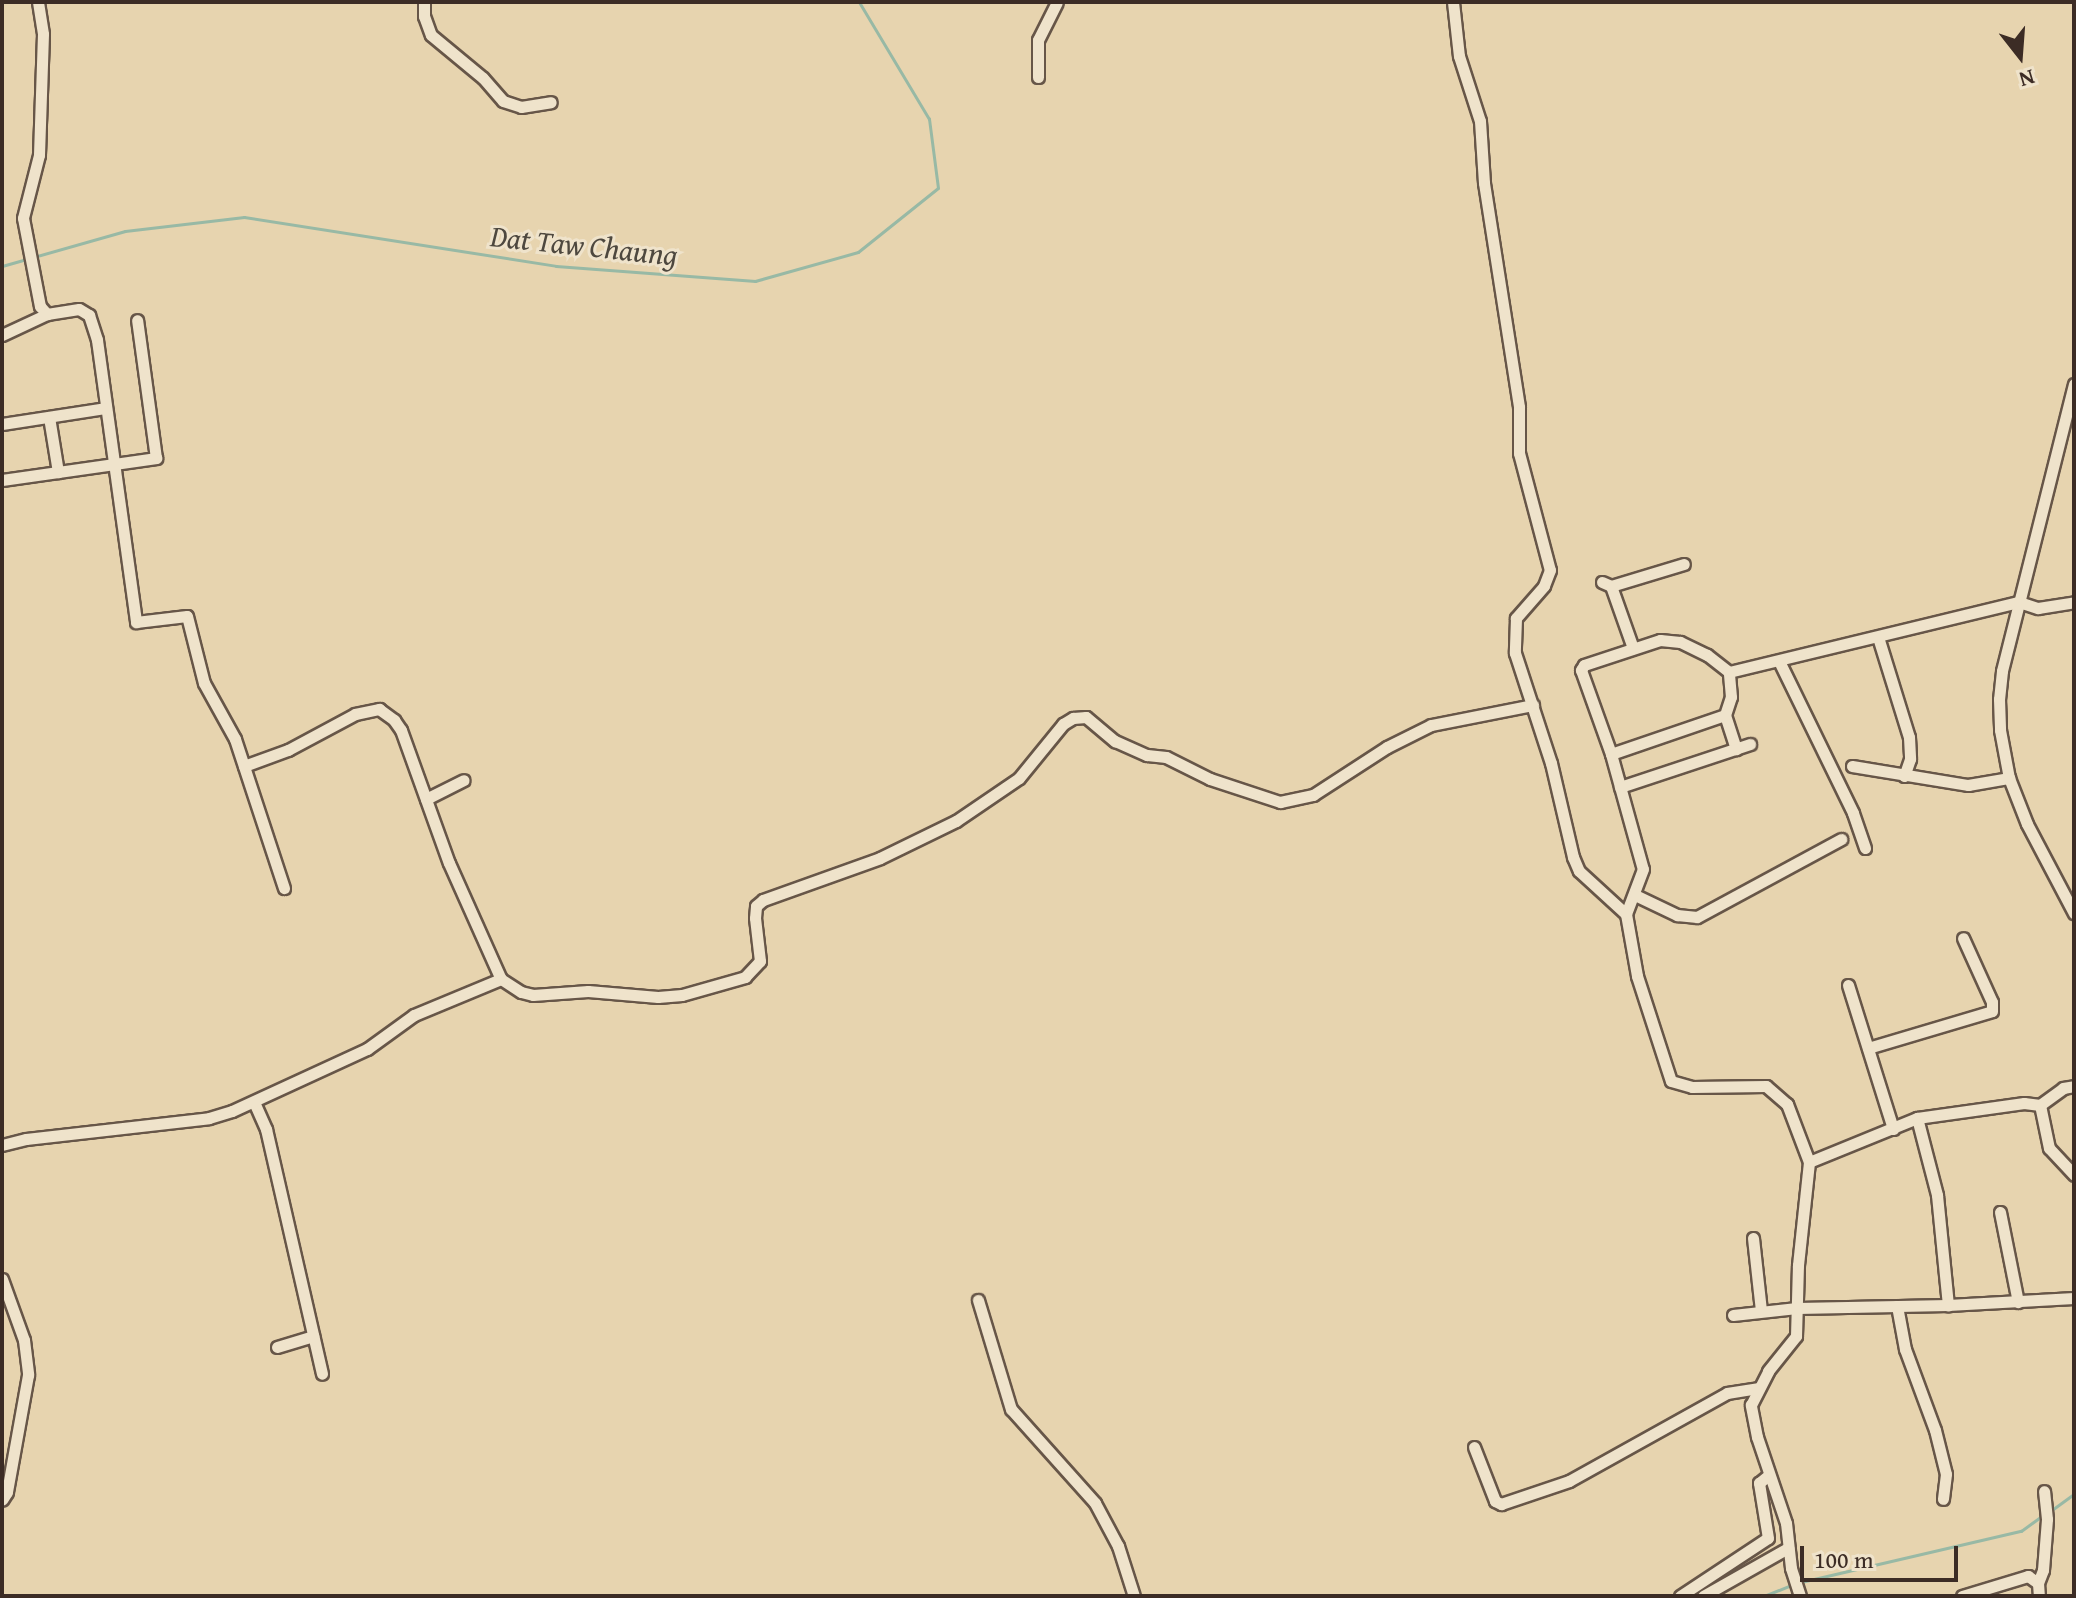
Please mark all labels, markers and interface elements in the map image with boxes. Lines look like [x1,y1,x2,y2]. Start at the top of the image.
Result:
north arrow [1980,16,2060,96]
text: N [2015,61,2039,96]
water label: Dat Taw Chaung [489,217,679,273]
scale bar [1804,1530,1962,1580]
text: 100 m [1814,1542,1874,1577]

